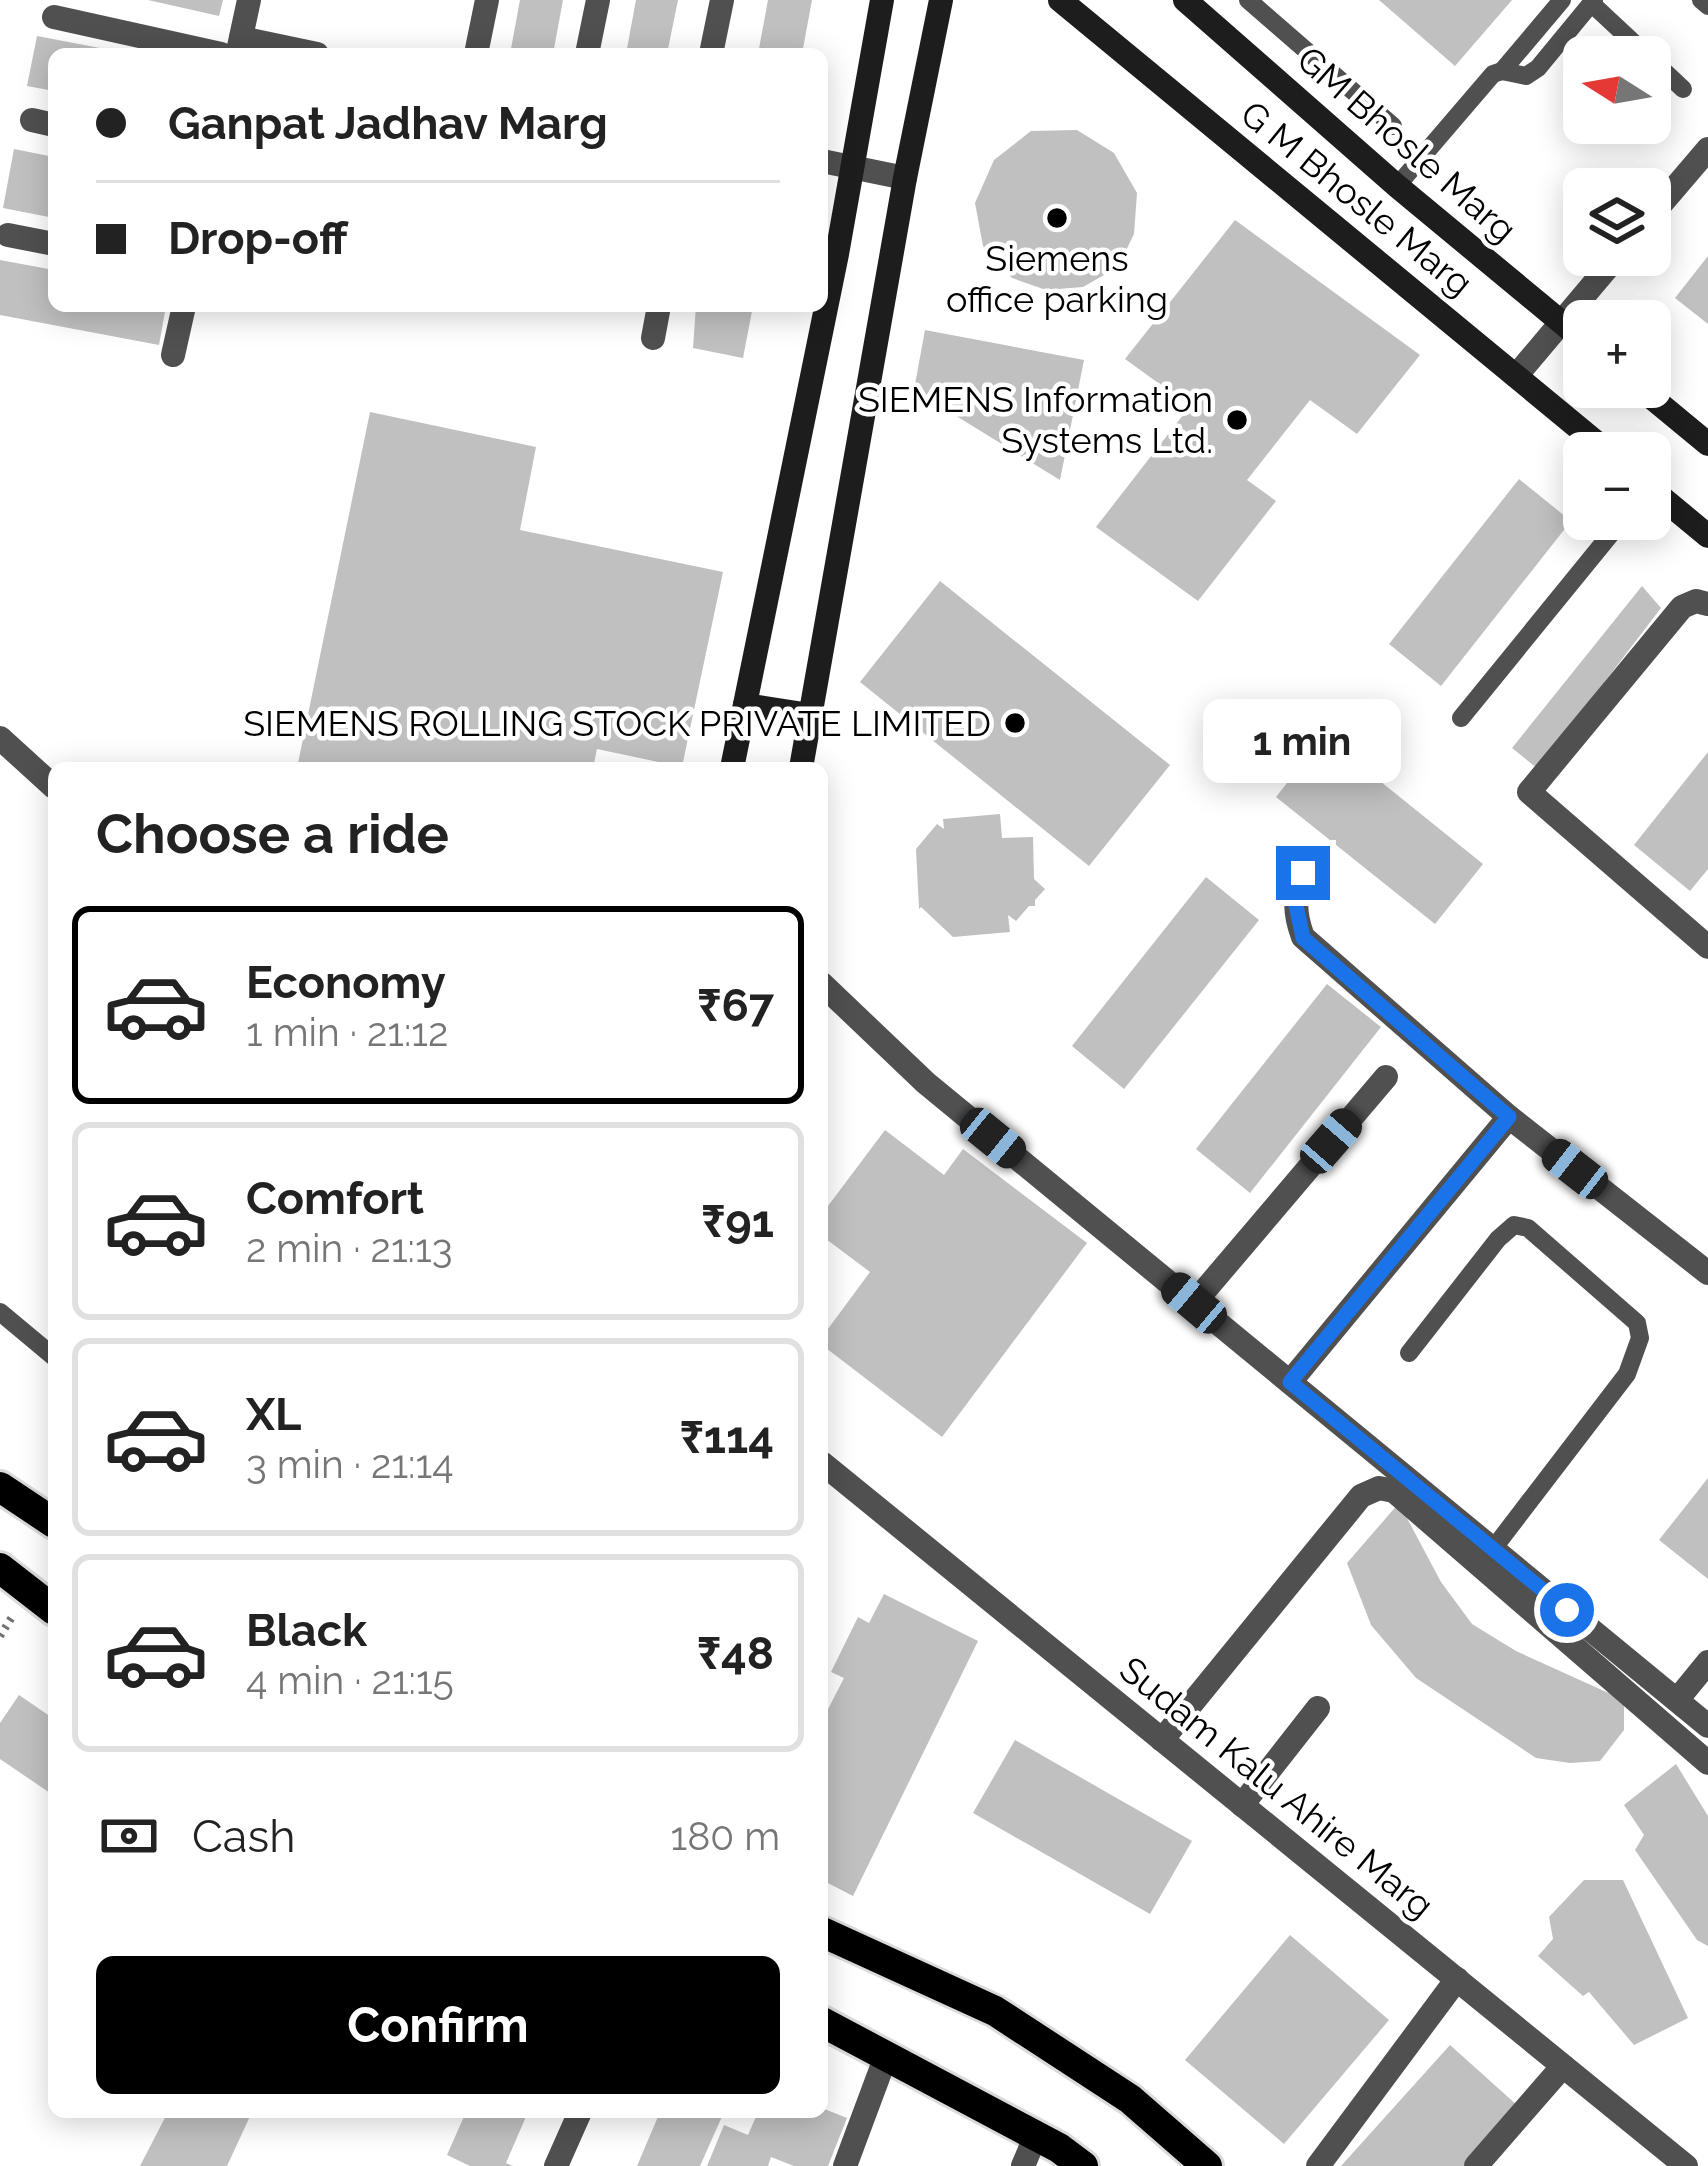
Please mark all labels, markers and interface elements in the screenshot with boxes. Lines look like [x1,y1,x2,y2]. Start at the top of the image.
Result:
north arrow [1563,36,1671,144]
map controls [1563,36,1671,540]
street label: GM Bhosle Marg [1289,38,1525,250]
street label: G M Bhosle Marg [1233,92,1481,304]
text: Ganpat Jadhav Marg [168,97,608,150]
button: layers [1563,168,1671,276]
marker: Siemens office parking [1044,205,1070,231]
text: Drop-off [168,212,348,265]
place label: Siemens office parking [946,237,1168,320]
button: + [1563,300,1671,408]
place label: SIEMENS Information Systems Ltd. [858,378,1213,461]
marker: SIEMENS Information Systems Ltd. [1224,407,1250,433]
button: − [1563,432,1671,540]
callout: 1 min [1204,699,1402,783]
place label: SIEMENS ROLLING STOCK PRIVATE LIMITED [243,702,991,744]
marker: SIEMENS ROLLING STOCK PRIVATE LIMITED [1002,710,1028,736]
text: 1 min [1253,718,1351,764]
text: Choose a ride [96,802,449,866]
route end [1276,846,1330,900]
icon: car [102,951,210,1059]
text: Economy [246,956,446,1009]
text: ₹67 [697,979,774,1032]
text: 1 min · 21:12 [246,1009,448,1055]
car [954,1101,1032,1175]
car [1294,1102,1368,1180]
car [1536,1133,1614,1205]
icon: car [102,1167,210,1275]
text: Comfort [246,1172,424,1225]
text: ₹91 [701,1195,774,1248]
text: 2 min · 21:13 [246,1225,452,1271]
car [1155,1266,1233,1340]
icon: car [102,1383,210,1491]
text: XL [246,1388,301,1441]
text: ₹114 [680,1411,774,1464]
text: 3 min · 21:14 [246,1441,453,1487]
route start [1540,1583,1594,1637]
icon: car [102,1599,210,1707]
text: Black [246,1604,367,1657]
text: ₹48 [697,1627,774,1680]
street label: Sudam Kalu Ahire Marg [1112,1648,1442,1926]
text: 4 min · 21:15 [246,1657,454,1703]
icon: cash [96,1803,162,1869]
text: Cash [192,1810,295,1863]
text: 180 m [671,1813,780,1859]
button: Confirm [96,1956,780,2094]

